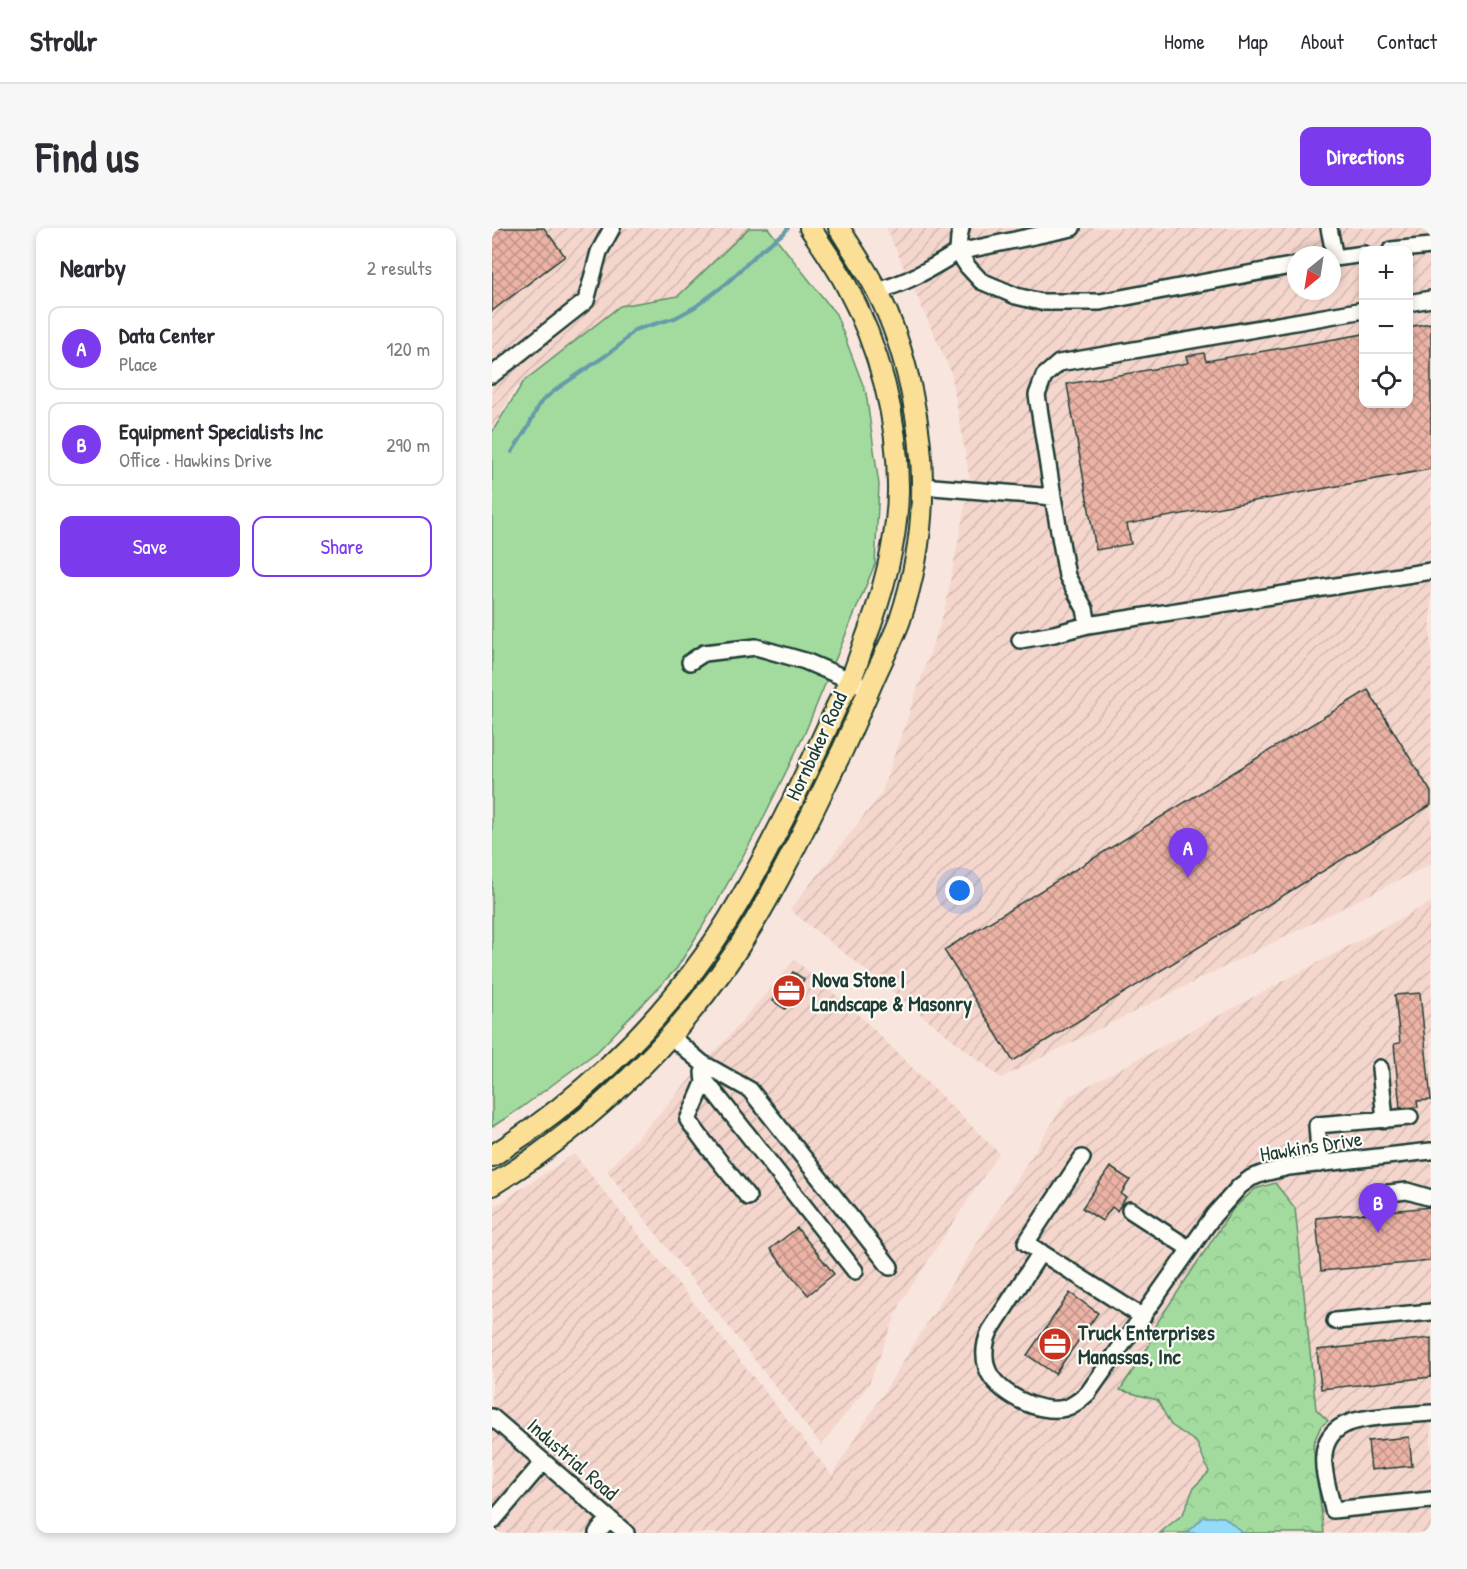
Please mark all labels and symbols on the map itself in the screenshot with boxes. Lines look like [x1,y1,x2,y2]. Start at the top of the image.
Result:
north arrow [1287,246,1341,300]
street label: Hornbaker Road [778,687,854,805]
pin: A [1168,828,1208,878]
your location [945,876,974,905]
place label: Nova Stone | Landscape & Masonry [812,965,972,1019]
office icon: Nova Stone | Landscape & Masonry [771,973,807,1009]
street label: Hawkins Drive [1258,1124,1364,1168]
pin: B [1358,1184,1398,1233]
place label: Truck Enterprises Manassas, Inc [1077,1318,1215,1371]
office icon: Truck Enterprises Manassas, Inc [1037,1326,1073,1362]
street label: Industrial Road [521,1411,625,1507]

